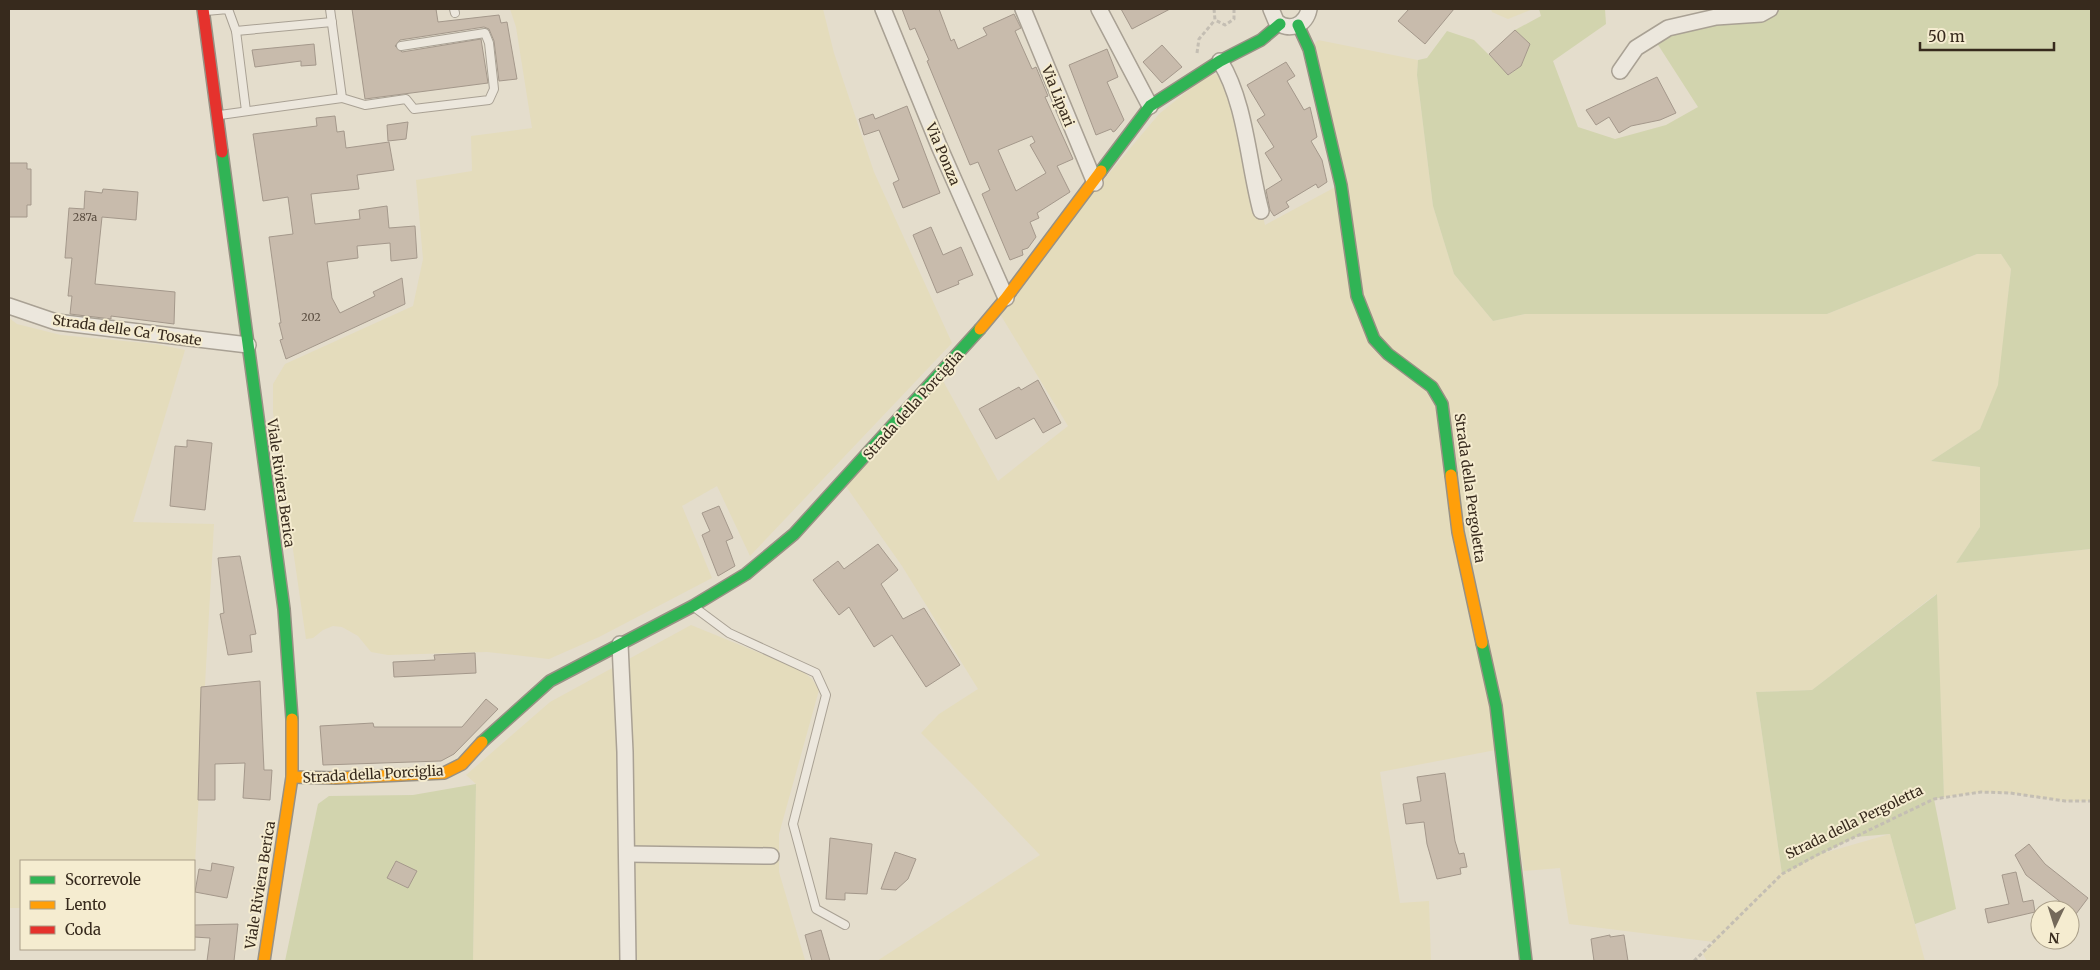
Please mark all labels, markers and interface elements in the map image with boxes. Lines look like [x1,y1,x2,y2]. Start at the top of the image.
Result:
scale bar [1920,20,2054,52]
text: 50 m [1928,27,1965,46]
street label: Via Lipari [1037,62,1079,130]
street label: Via Ponza [921,119,964,188]
house number: 287a [73,210,97,224]
house number: 202 [301,310,321,324]
street label: Strada delle Ca' Tosate [51,311,203,349]
street label: Strada della Porciglia [859,346,967,463]
street label: Strada della Pergoletta [1451,412,1489,564]
street label: Viale Riviera Berica [263,417,299,549]
street label: Strada della Porciglia [302,761,444,787]
street label: Strada della Pergoletta [1782,781,1926,863]
street label: Viale Riviera Berica [241,819,279,951]
legend [20,860,195,950]
text: Scorrevole [65,870,141,889]
text: Lento [65,895,107,914]
north arrow [2030,900,2080,950]
text: Coda [65,920,101,939]
text: N [2048,929,2060,947]

